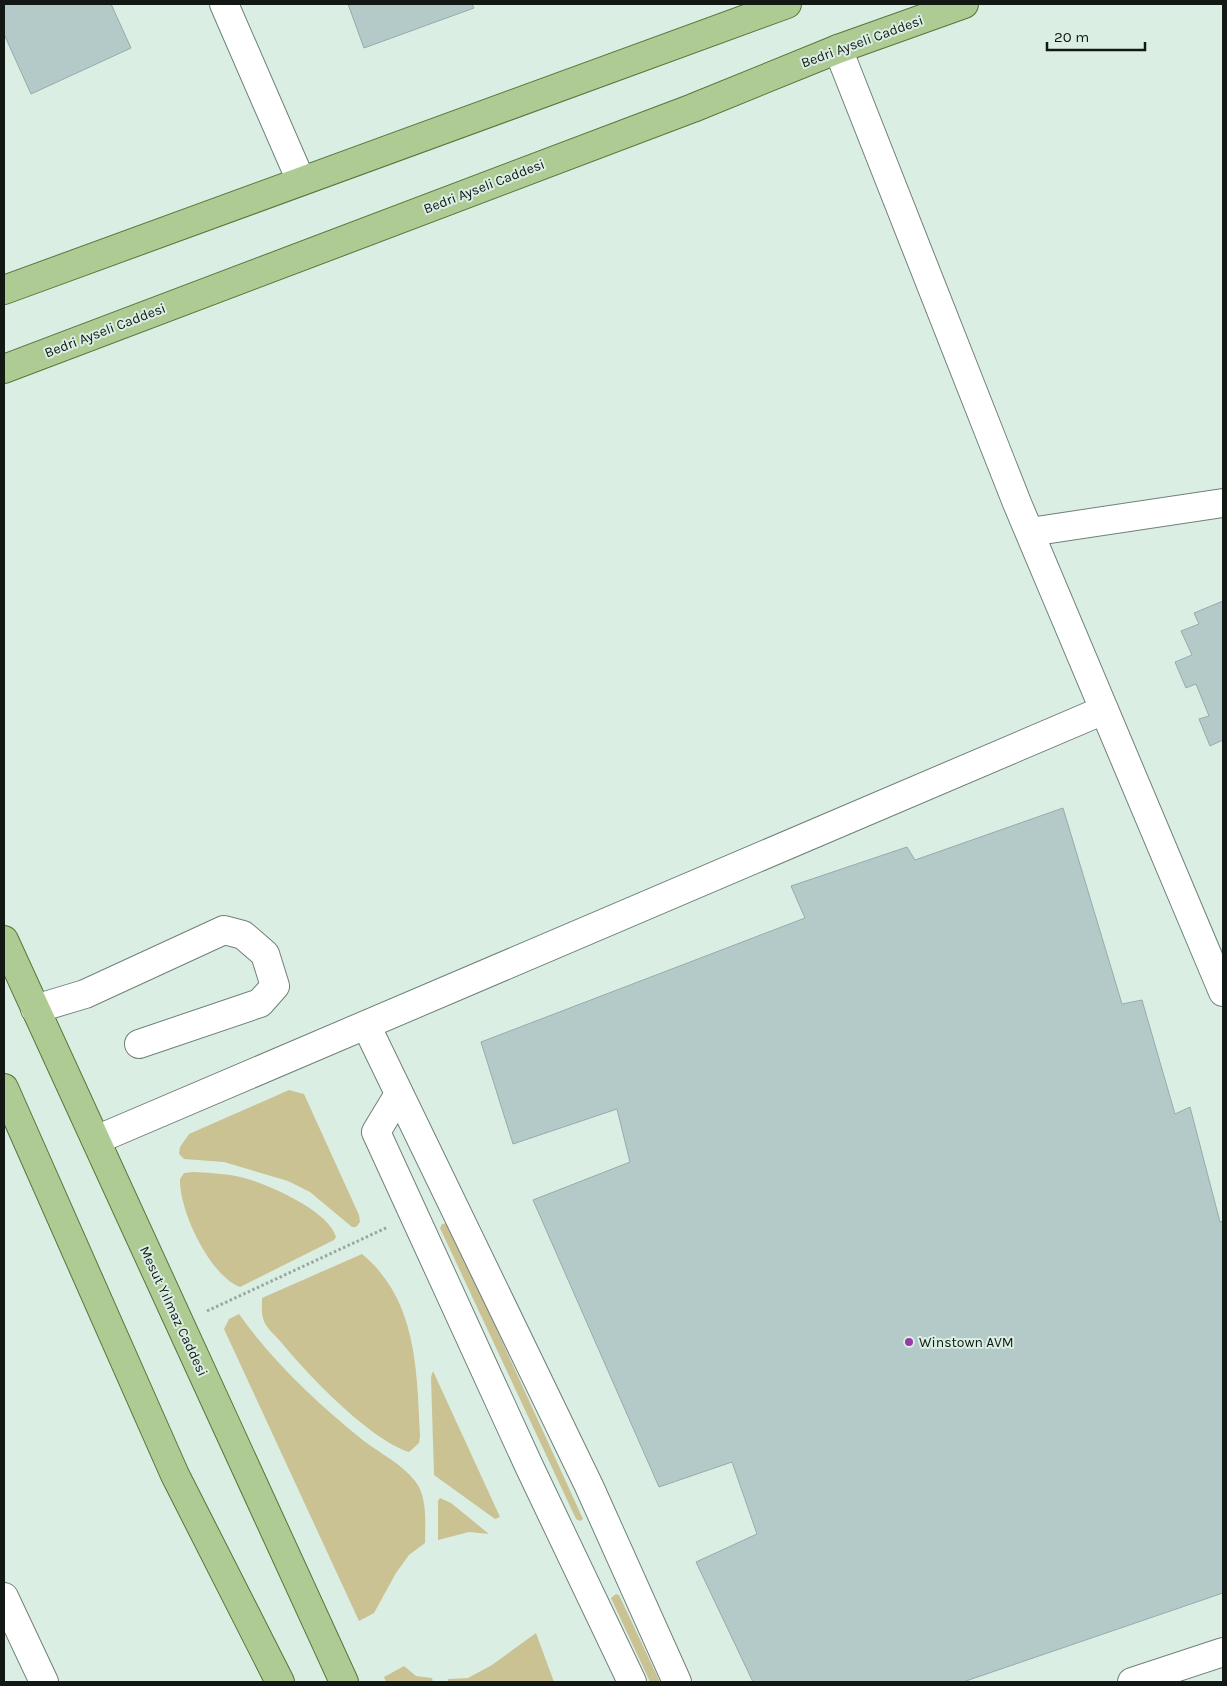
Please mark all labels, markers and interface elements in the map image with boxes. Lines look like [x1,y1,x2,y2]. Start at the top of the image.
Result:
street label: Bedri Ayseli Caddesi [799,12,925,71]
scale bar [1047,20,1144,52]
text: 20 m [1054,28,1089,46]
street label: Bedri Ayseli Caddesi [421,156,547,217]
street label: Bedri Ayseli Caddesi [42,300,168,361]
street label: Mesut Yılmaz Caddesi [136,1243,211,1379]
place label: Winstown AVM [919,1334,1014,1351]
marker: Winstown AVM [903,1336,915,1348]

